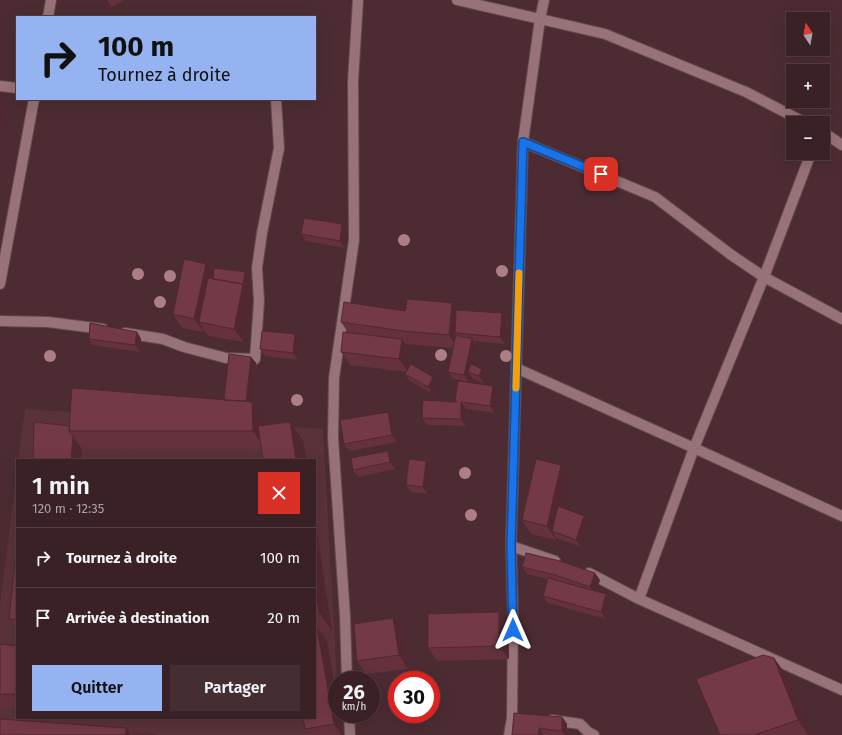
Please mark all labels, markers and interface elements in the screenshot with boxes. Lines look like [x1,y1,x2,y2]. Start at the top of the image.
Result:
north arrow [786,12,830,56]
map controls [786,12,830,160]
text: 100 m [98,30,174,63]
icon: right [32,32,84,84]
text: Tournez à droite [98,64,230,86]
button: + [786,64,830,108]
button: − [786,116,830,160]
pin [584,157,618,191]
icon: arrive [590,163,612,185]
text: 1 min [32,472,90,500]
button: close [258,472,300,514]
text: 120 m · 12:35 [32,501,104,516]
icon: right [32,547,54,569]
text: Tournez à droite [66,549,177,567]
text: 100 m [260,549,300,567]
icon: arrive [32,607,54,629]
text: Arrivée à destination [66,609,209,627]
text: 20 m [267,609,300,627]
position arrow [492,609,534,651]
button: Quitter [32,665,162,711]
button: Partager [170,665,300,711]
speed limit sign: 30 [388,671,440,723]
text: 26 [343,680,365,704]
text: km/h [342,701,366,713]

